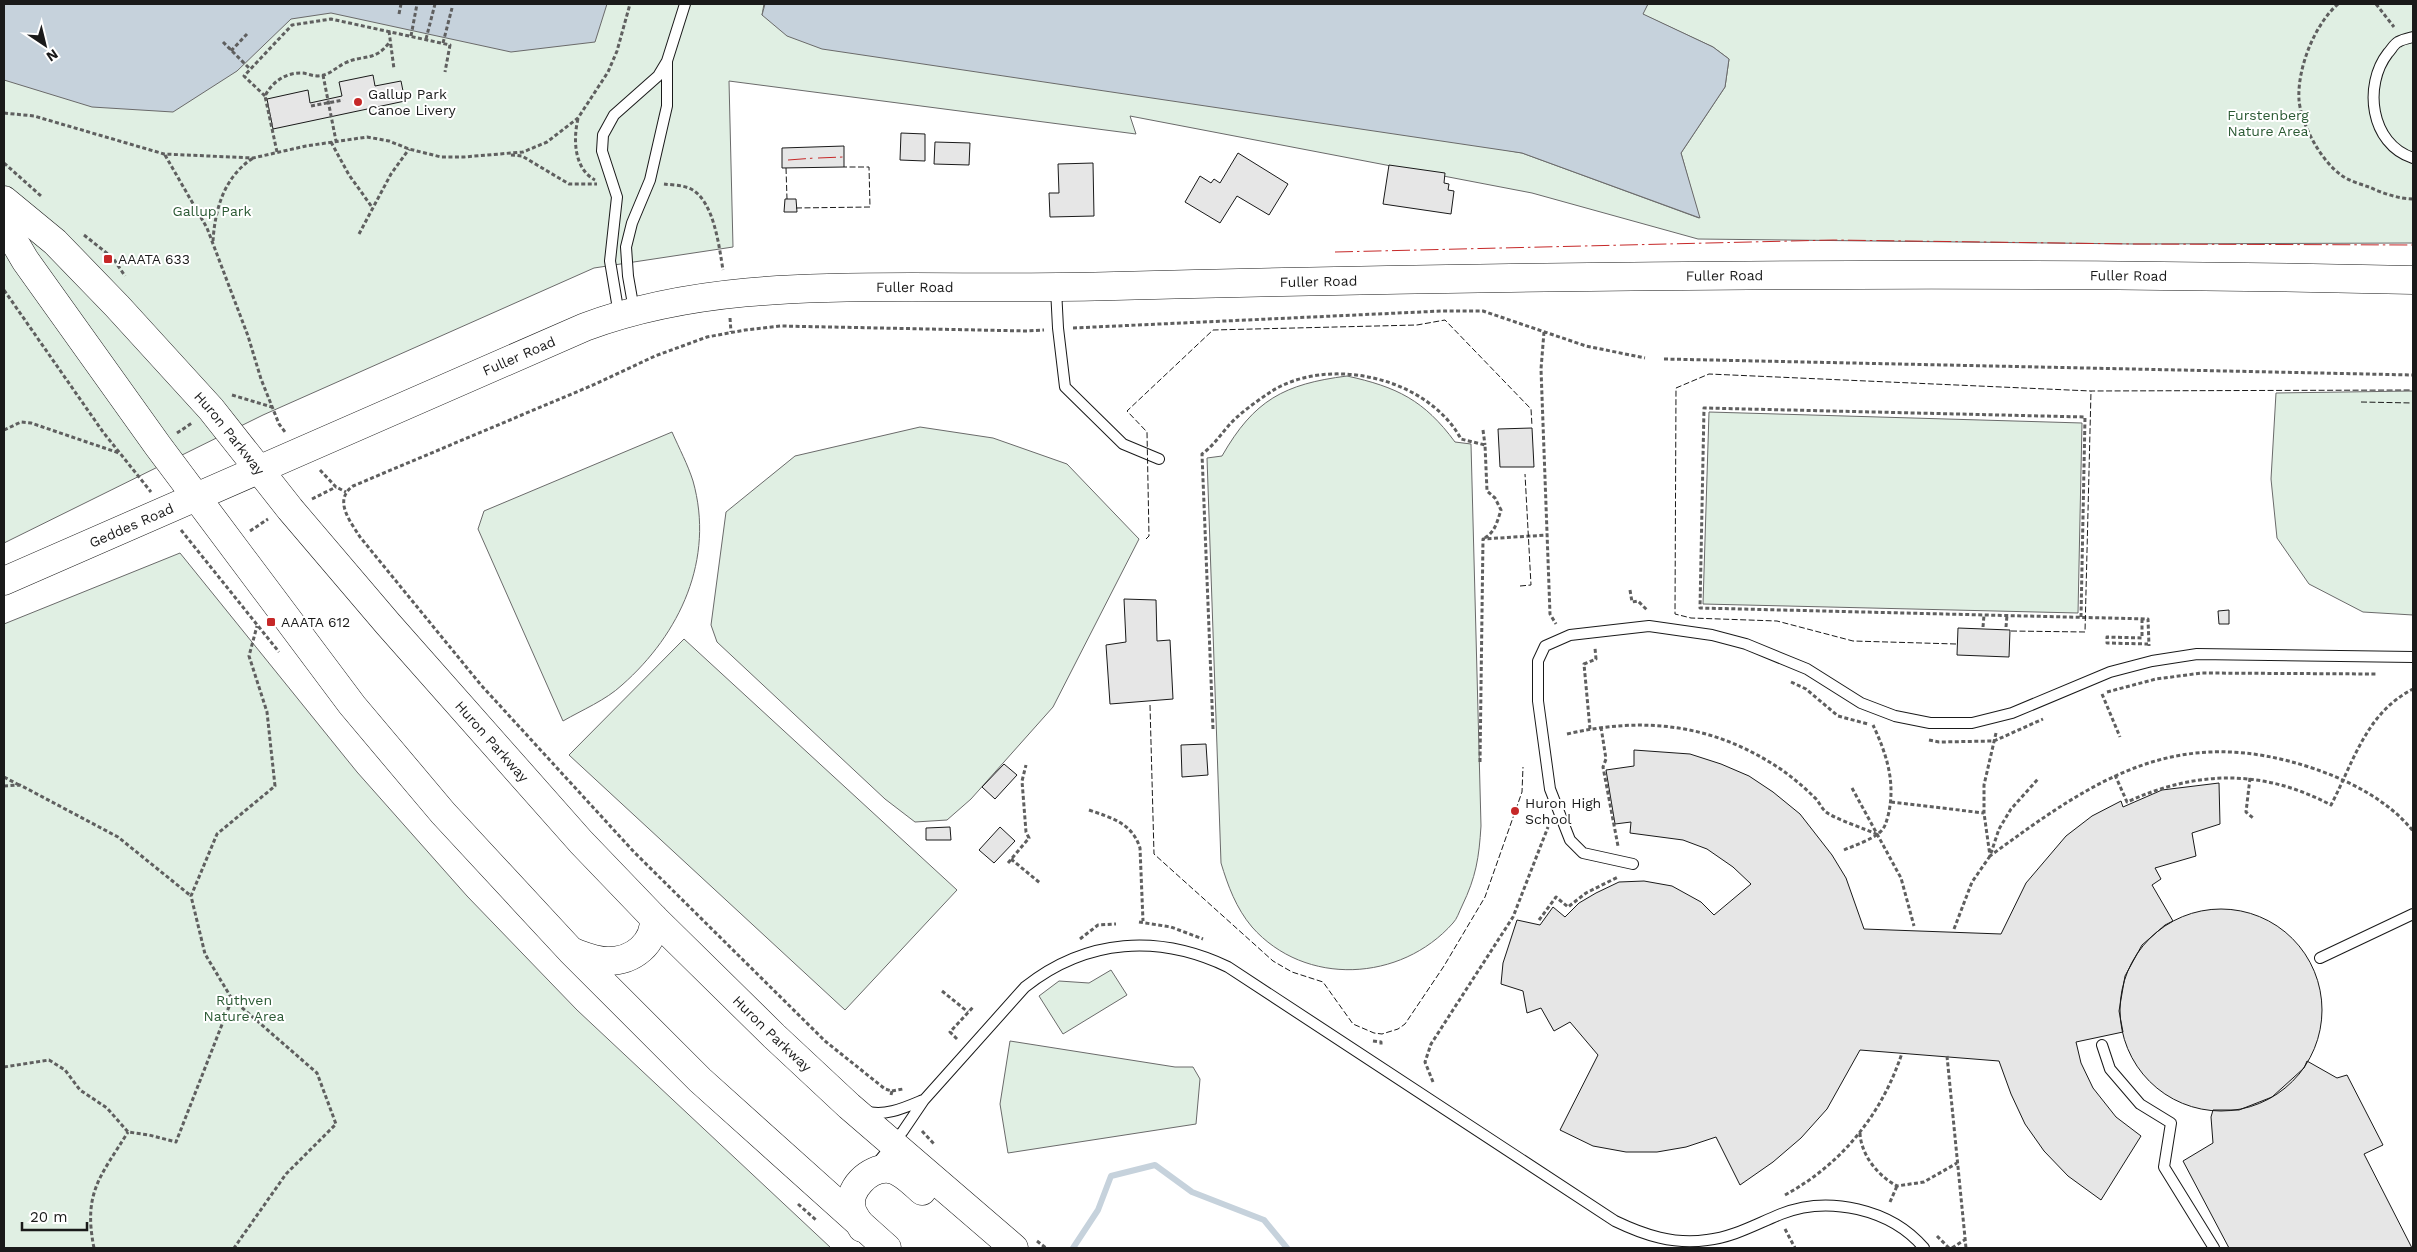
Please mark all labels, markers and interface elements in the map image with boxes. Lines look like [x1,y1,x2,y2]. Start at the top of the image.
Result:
north arrow [20,20,70,70]
text: N [44,46,61,65]
place label: Gallup Park Canoe Livery [368,86,457,118]
marker: Gallup Park Canoe Livery [352,96,364,108]
park label: Furstenberg Nature Area [2227,107,2309,139]
park label: Gallup Park [173,203,252,219]
place label: AAATA 633 [118,251,190,267]
marker: AAATA 633 [102,253,114,265]
street label: Fuller Road [1686,267,1763,284]
street label: Fuller Road [2090,267,2167,284]
street label: Fuller Road [1280,273,1358,290]
street label: Fuller Road [876,279,954,295]
street label: Fuller Road [480,333,558,379]
street label: Huron Parkway [191,388,268,479]
street label: Geddes Road [87,500,176,551]
place label: AAATA 612 [281,614,350,630]
marker: AAATA 612 [265,616,277,628]
street label: Huron Parkway [452,698,532,786]
place label: Huron High School [1525,795,1601,827]
marker: Huron High School [1509,805,1521,817]
park label: Ruthven Nature Area [204,992,284,1024]
street label: Huron Parkway [730,992,815,1075]
scale bar [22,1200,88,1232]
text: 20 m [30,1208,68,1226]

